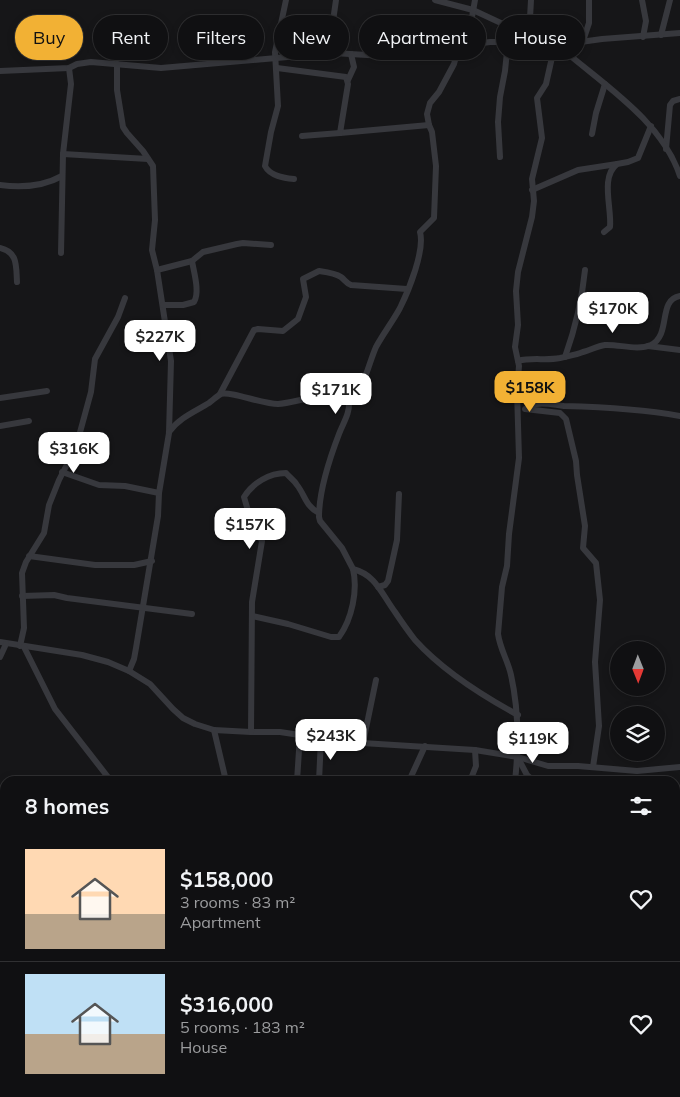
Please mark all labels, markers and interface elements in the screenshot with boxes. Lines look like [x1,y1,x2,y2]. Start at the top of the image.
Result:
chip: Buy [15,15,83,60]
chip: Rent [93,15,168,60]
chip: Filters [178,15,264,60]
chip: New [274,15,349,60]
chip: Apartment [359,15,486,60]
chip: House [496,15,585,60]
pin: $170K [578,292,648,334]
text: $170K [588,298,638,318]
pin: $227K [125,320,195,362]
text: $227K [135,326,185,346]
pin: $158K [495,370,565,413]
pin: $171K [301,372,371,415]
text: $158K [505,377,555,397]
text: $171K [311,379,361,399]
pin: $316K [39,432,109,474]
text: $316K [49,438,99,458]
pin: $157K [215,508,285,550]
text: $157K [225,514,275,534]
north arrow [610,641,665,696]
map controls [610,641,665,761]
button: layers [610,706,665,761]
pin: $243K [296,718,366,761]
pin: $119K [498,722,568,764]
text: $243K [306,725,356,745]
text: $119K [508,728,558,748]
icon: filters [627,792,655,820]
text: 8 homes [25,793,109,819]
text: $158,000 [180,866,273,892]
icon: home [65,869,125,929]
icon: heart [627,885,655,913]
text: 3 rooms · 83 m² [180,892,295,912]
text: Apartment [180,912,261,932]
text: $316,000 [180,991,273,1017]
icon: home [65,994,125,1054]
icon: heart [627,1010,655,1038]
text: 5 rooms · 183 m² [180,1017,305,1037]
text: House [180,1037,227,1057]

